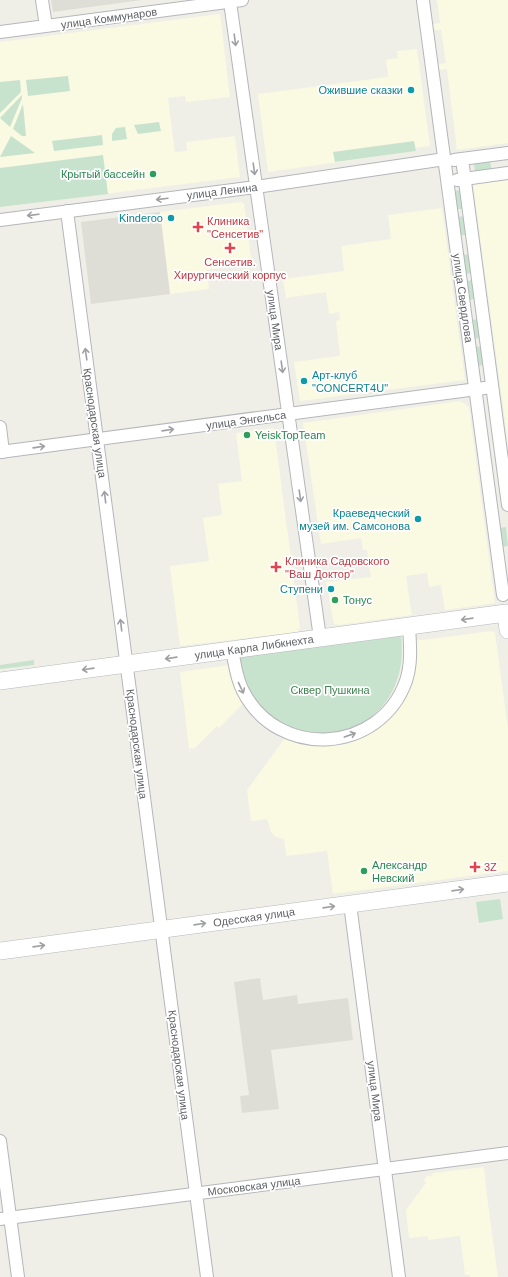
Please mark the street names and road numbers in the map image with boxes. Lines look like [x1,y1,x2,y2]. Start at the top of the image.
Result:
street label: улица Коммунаров [60,5,158,31]
street label: улица Ленина [186,181,259,201]
street label: улица Свердлова [451,253,475,344]
street label: улица Мира [265,289,285,352]
street label: Краснодарская улица [81,367,109,480]
street label: улица Энгельса [205,408,288,432]
street label: улица Карла Либкнехта [194,633,315,661]
street label: Краснодарская улица [124,688,150,801]
street label: Одесская улица [212,905,296,929]
street label: Краснодарская улица [166,1009,192,1122]
street label: улица Мира [365,1060,385,1123]
street label: Московская улица [207,1174,302,1198]

